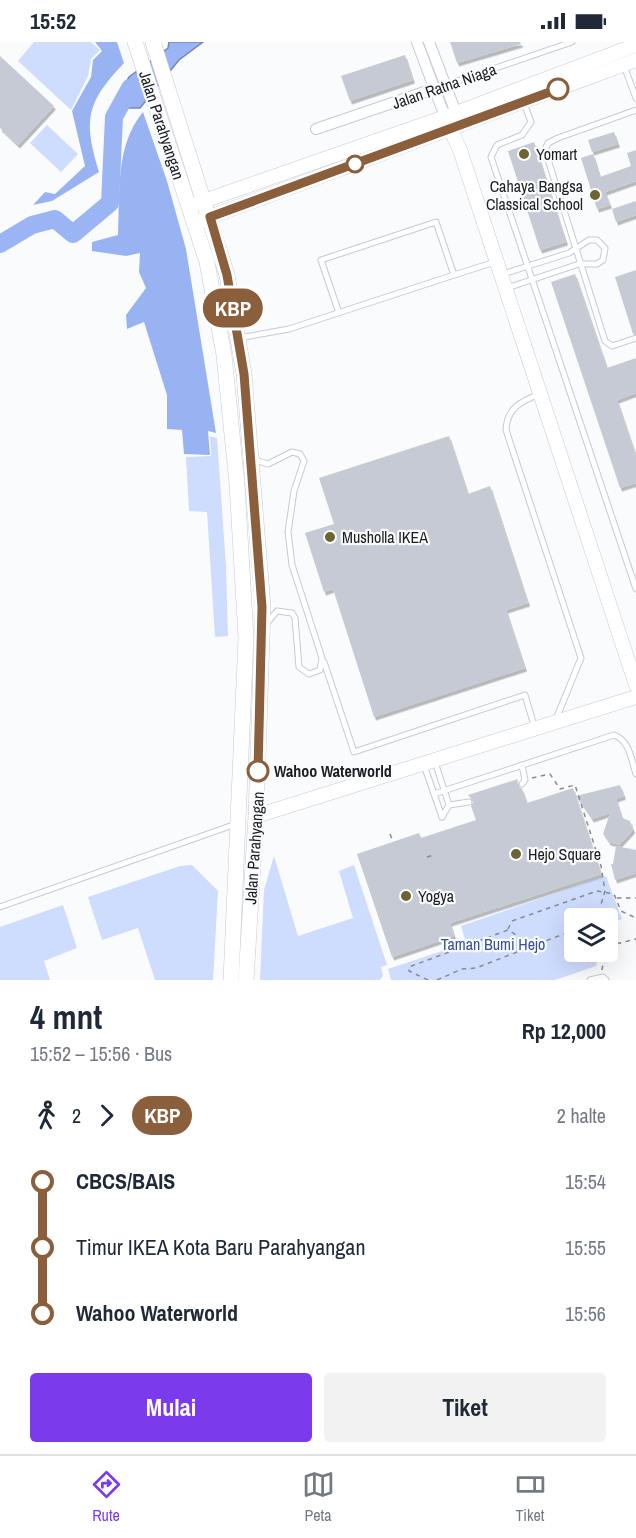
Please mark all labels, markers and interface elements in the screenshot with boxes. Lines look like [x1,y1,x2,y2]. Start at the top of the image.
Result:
text: 15:52 [30,6,76,36]
street label: Jalan Ratna Niaga [389,58,500,114]
street label: Jalan Parahyangan [134,68,190,182]
unlabelled marker [547,78,569,100]
place label: Yomart [536,143,578,165]
marker: Yomart [517,147,531,161]
unlabelled marker [346,155,364,173]
place label: Cahaya Bangsa Classical School [486,175,584,215]
marker: Cahaya Bangsa Classical School [588,188,602,202]
line badge: KBP [198,288,268,328]
text: KBP [215,294,251,323]
place label: Musholla IKEA [342,526,428,548]
marker: Musholla IKEA [323,530,337,544]
marker: Wahoo Waterworld [247,760,269,782]
place label: Wahoo Waterworld [274,760,392,782]
street label: Jalan Parahyangan [239,791,269,905]
place label: Hejo Square [528,843,601,865]
marker: Hejo Square [509,847,523,861]
place label: Yogya [418,885,455,907]
marker: Yogya [399,889,413,903]
map controls [564,908,618,962]
button: layers [564,908,618,962]
park label: Taman Bumi Hejo [441,933,545,955]
text: 4 mnt [30,995,102,1039]
text: Rp 12,000 [522,1016,606,1046]
text: 15:52 – 15:56 · Bus [30,1040,172,1067]
icon: walk [30,1099,63,1132]
icon: forward [90,1099,123,1132]
text: KBP [144,1101,180,1130]
text: 2 [72,1102,81,1129]
text: 2 halte [557,1102,606,1129]
text: CBCS/BAIS [76,1166,175,1196]
text: 15:54 [565,1168,606,1195]
text: Timur IKEA Kota Baru Parahyangan [76,1232,365,1262]
text: 15:55 [565,1234,606,1261]
text: Wahoo Waterworld [76,1298,238,1328]
text: 15:56 [565,1300,606,1327]
button: Mulai [30,1373,312,1442]
button: Tiket [324,1373,606,1442]
tab: Rute [90,1468,123,1526]
tab: Peta [302,1468,335,1526]
tab: Tiket [514,1468,547,1526]

